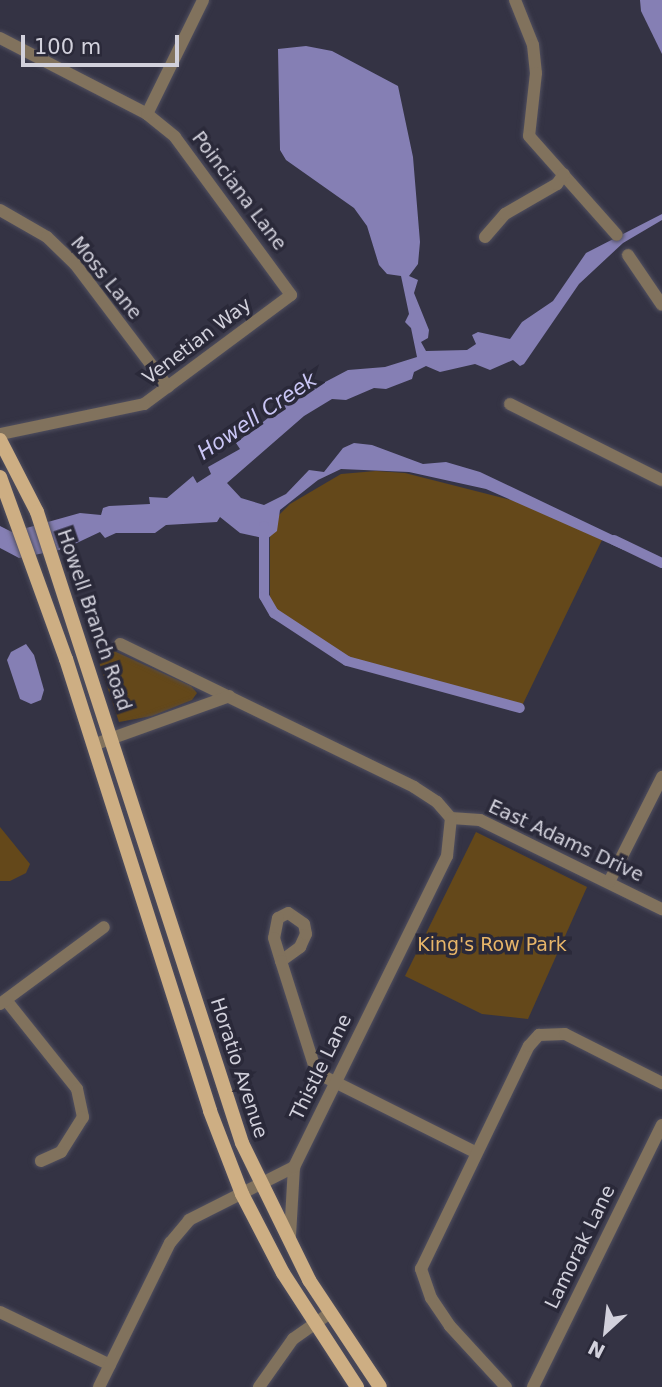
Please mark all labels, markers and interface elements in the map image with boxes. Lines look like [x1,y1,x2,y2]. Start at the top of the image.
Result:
scale bar [24,21,182,65]
text: 100 m [34,35,101,59]
street label: Poinciana Lane [187,127,291,255]
street label: Moss Lane [66,232,146,324]
street label: Venetian Way [138,293,256,389]
water label: Howell Creek [193,367,321,465]
street label: Howell Branch Road [52,526,136,714]
street label: East Adams Drive [485,795,647,887]
park label: King's Row Park [417,934,567,956]
street label: Horatio Avenue [206,995,272,1141]
street label: Thistle Lane [285,1010,357,1124]
street label: Lamorak Lane [540,1181,620,1313]
north arrow [571,1296,641,1366]
text: N [584,1336,609,1363]

